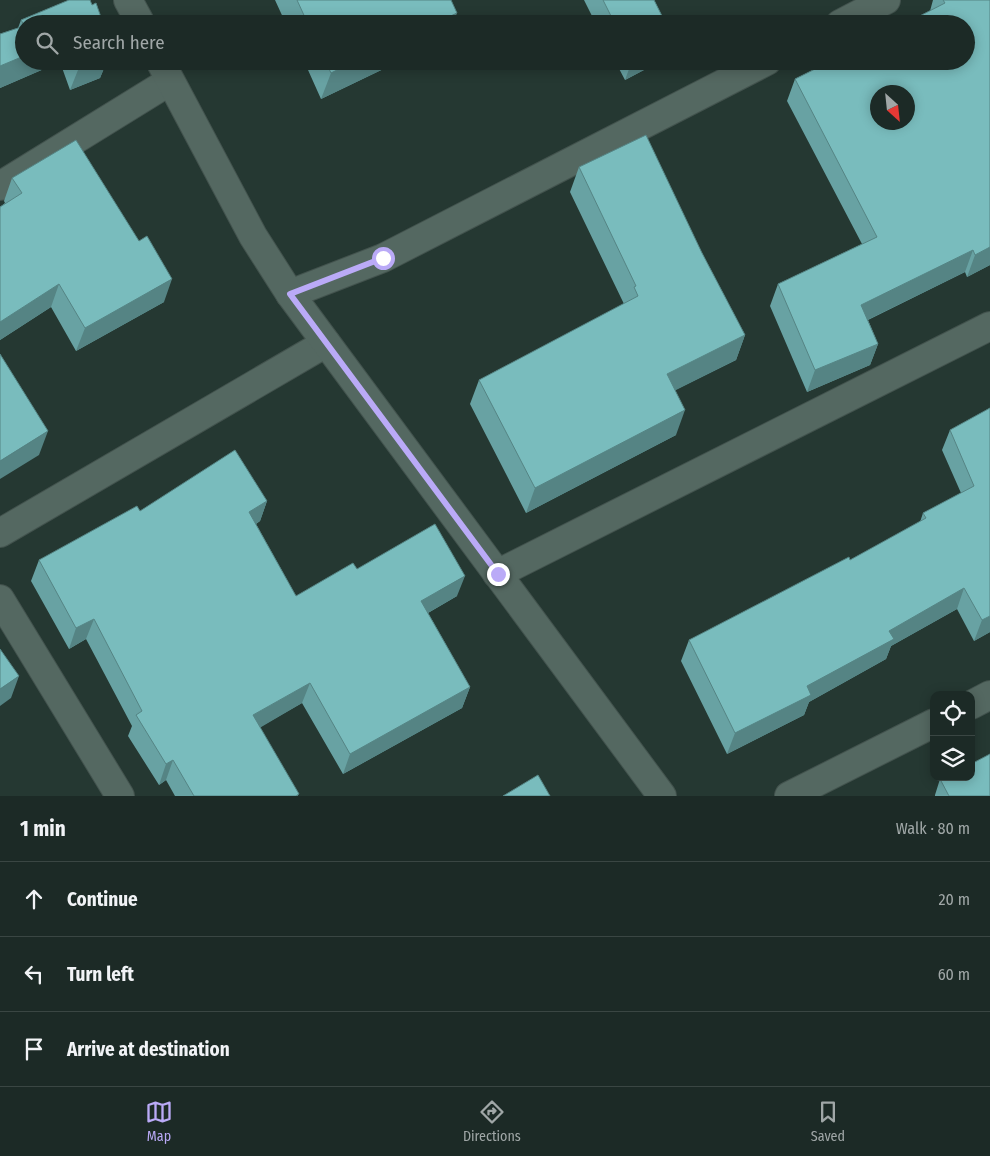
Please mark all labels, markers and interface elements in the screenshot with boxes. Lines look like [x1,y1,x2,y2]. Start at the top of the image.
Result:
search box [15,15,975,70]
icon: search [33,29,61,57]
text: Search here [73,31,165,54]
north arrow [870,85,915,130]
route start [372,247,395,270]
route end [487,563,510,586]
map controls [930,691,975,781]
button: locate [930,691,975,736]
button: layers [930,736,975,781]
text: 1 min [20,816,66,842]
text: Walk · 80 m [896,819,970,838]
icon: ahead [20,885,48,913]
text: Continue [67,888,138,911]
text: 20 m [939,890,970,909]
icon: left [20,960,48,988]
text: Turn left [67,963,134,986]
text: 60 m [938,965,970,984]
icon: arrive [20,1035,48,1063]
text: Arrive at destination [67,1038,230,1061]
tab: Map [145,1098,173,1145]
tab: Directions [463,1098,521,1145]
tab: Saved [811,1098,845,1145]

